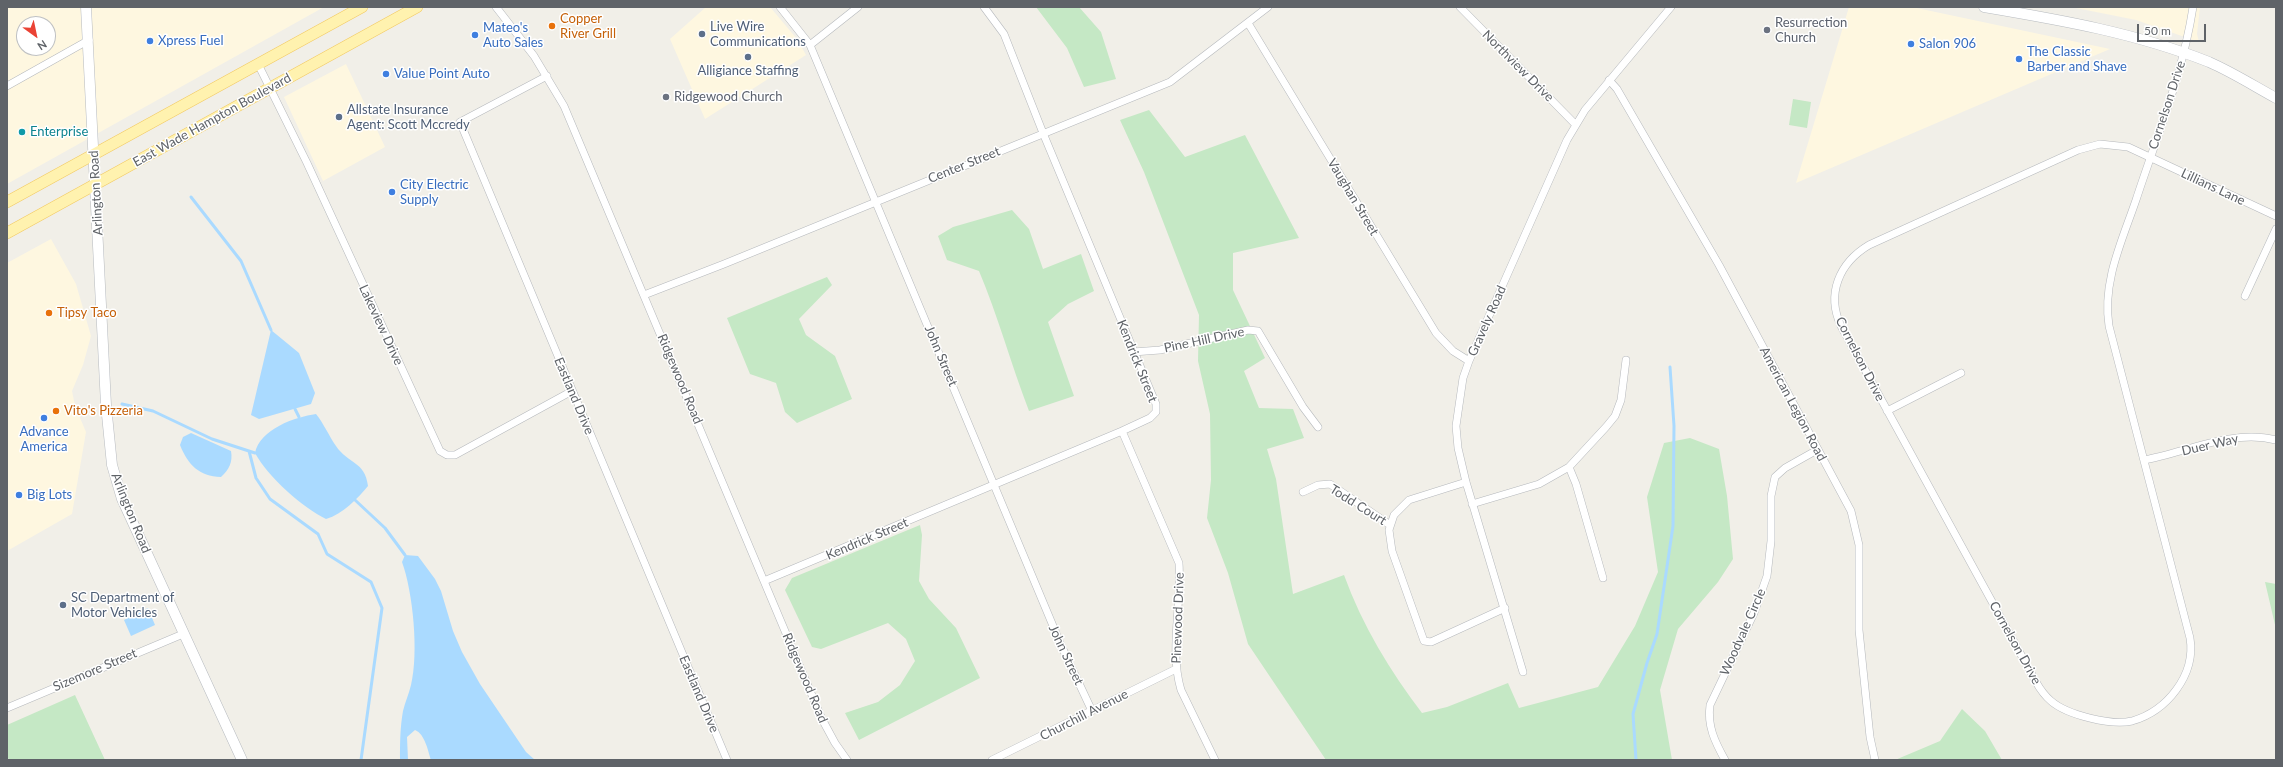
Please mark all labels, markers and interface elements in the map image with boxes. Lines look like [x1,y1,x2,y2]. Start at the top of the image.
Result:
place label: Copper River Grill [560,11,616,42]
place label: Resurrection Church [1775,15,1847,46]
north arrow [16,16,56,56]
scale bar [2139,16,2208,42]
place label: Live Wire Communications [710,19,806,50]
place label: Mateo's Auto Sales [483,20,543,51]
marker: Copper River Grill [547,21,557,31]
text: 50 m [2144,23,2171,38]
marker: Resurrection Church [1762,25,1772,35]
street label: Northview Drive [1479,27,1557,105]
marker: Live Wire Communications [697,29,707,39]
marker: Mateo's Auto Sales [470,30,480,40]
place label: Xpress Fuel [158,33,224,49]
marker: Xpress Fuel [145,36,155,46]
place label: Salon 906 [1919,36,1976,52]
text: N [35,38,49,53]
marker: Salon 906 [1906,39,1916,49]
place label: The Classic Barber and Shave [2027,44,2127,75]
marker: Alligiance Staffing [743,52,753,62]
marker: The Classic Barber and Shave [2014,54,2024,64]
street label: Cornelson Drive [2145,59,2189,151]
place label: Alligiance Staffing [697,63,799,79]
place label: Value Point Auto [394,66,490,82]
marker: Value Point Auto [381,69,391,79]
street label: East Wade Hampton Boulevard [130,70,294,170]
place label: Ridgewood Church [674,89,782,105]
marker: Ridgewood Church [661,92,671,102]
place label: Allstate Insurance Agent: Scott Mccredy [347,102,470,133]
marker: Allstate Insurance Agent: Scott Mccredy [334,112,344,122]
place label: Enterprise [30,124,88,140]
marker: Enterprise [17,127,27,137]
street label: Center Street [926,143,1002,187]
street label: Arlington Road [86,150,106,236]
street label: Vaughan Street [1324,156,1382,238]
street label: Lillians Lane [2178,165,2248,209]
place label: City Electric Supply [400,177,469,208]
marker: City Electric Supply [387,187,397,197]
street label: Lakeview Drive [355,282,407,368]
street label: Gravely Road [1464,283,1510,359]
place label: Tipsy Taco [57,305,117,321]
marker: Tipsy Taco [44,308,54,318]
street label: Cornelson Drive [1832,314,1888,404]
street label: Kendrick Street [1113,317,1161,405]
street label: John Street [921,323,961,389]
street label: Pine Hill Drive [1162,324,1246,356]
street label: Ridgewood Road [654,332,706,426]
street label: American Legion Road [1756,344,1830,464]
street label: Eastland Drive [551,355,597,437]
place label: Vito's Pizzeria [64,403,143,419]
marker: Vito's Pizzeria [51,406,61,416]
marker: Advance America [39,413,49,423]
place label: Advance America [19,424,69,455]
street label: Duer Way [2180,431,2240,459]
street label: Arlington Road [108,471,154,555]
street label: Todd Court [1327,481,1389,529]
place label: Big Lots [27,487,72,503]
marker: Big Lots [14,490,24,500]
street label: Kendrick Street [824,515,910,563]
street label: Pinewood Drive [1169,572,1187,664]
street label: Woodvale Circle [1717,586,1769,678]
place label: SC Department of Motor Vehicles [71,590,174,621]
street label: Cornelson Drive [1986,599,2044,687]
marker: SC Department of Motor Vehicles [58,600,68,610]
street label: John Street [1045,622,1087,688]
street label: Ridgewood Road [779,631,831,725]
street label: Sizemore Street [51,645,139,695]
street label: Eastland Drive [676,653,722,735]
street label: Churchill Avenue [1037,686,1131,744]

